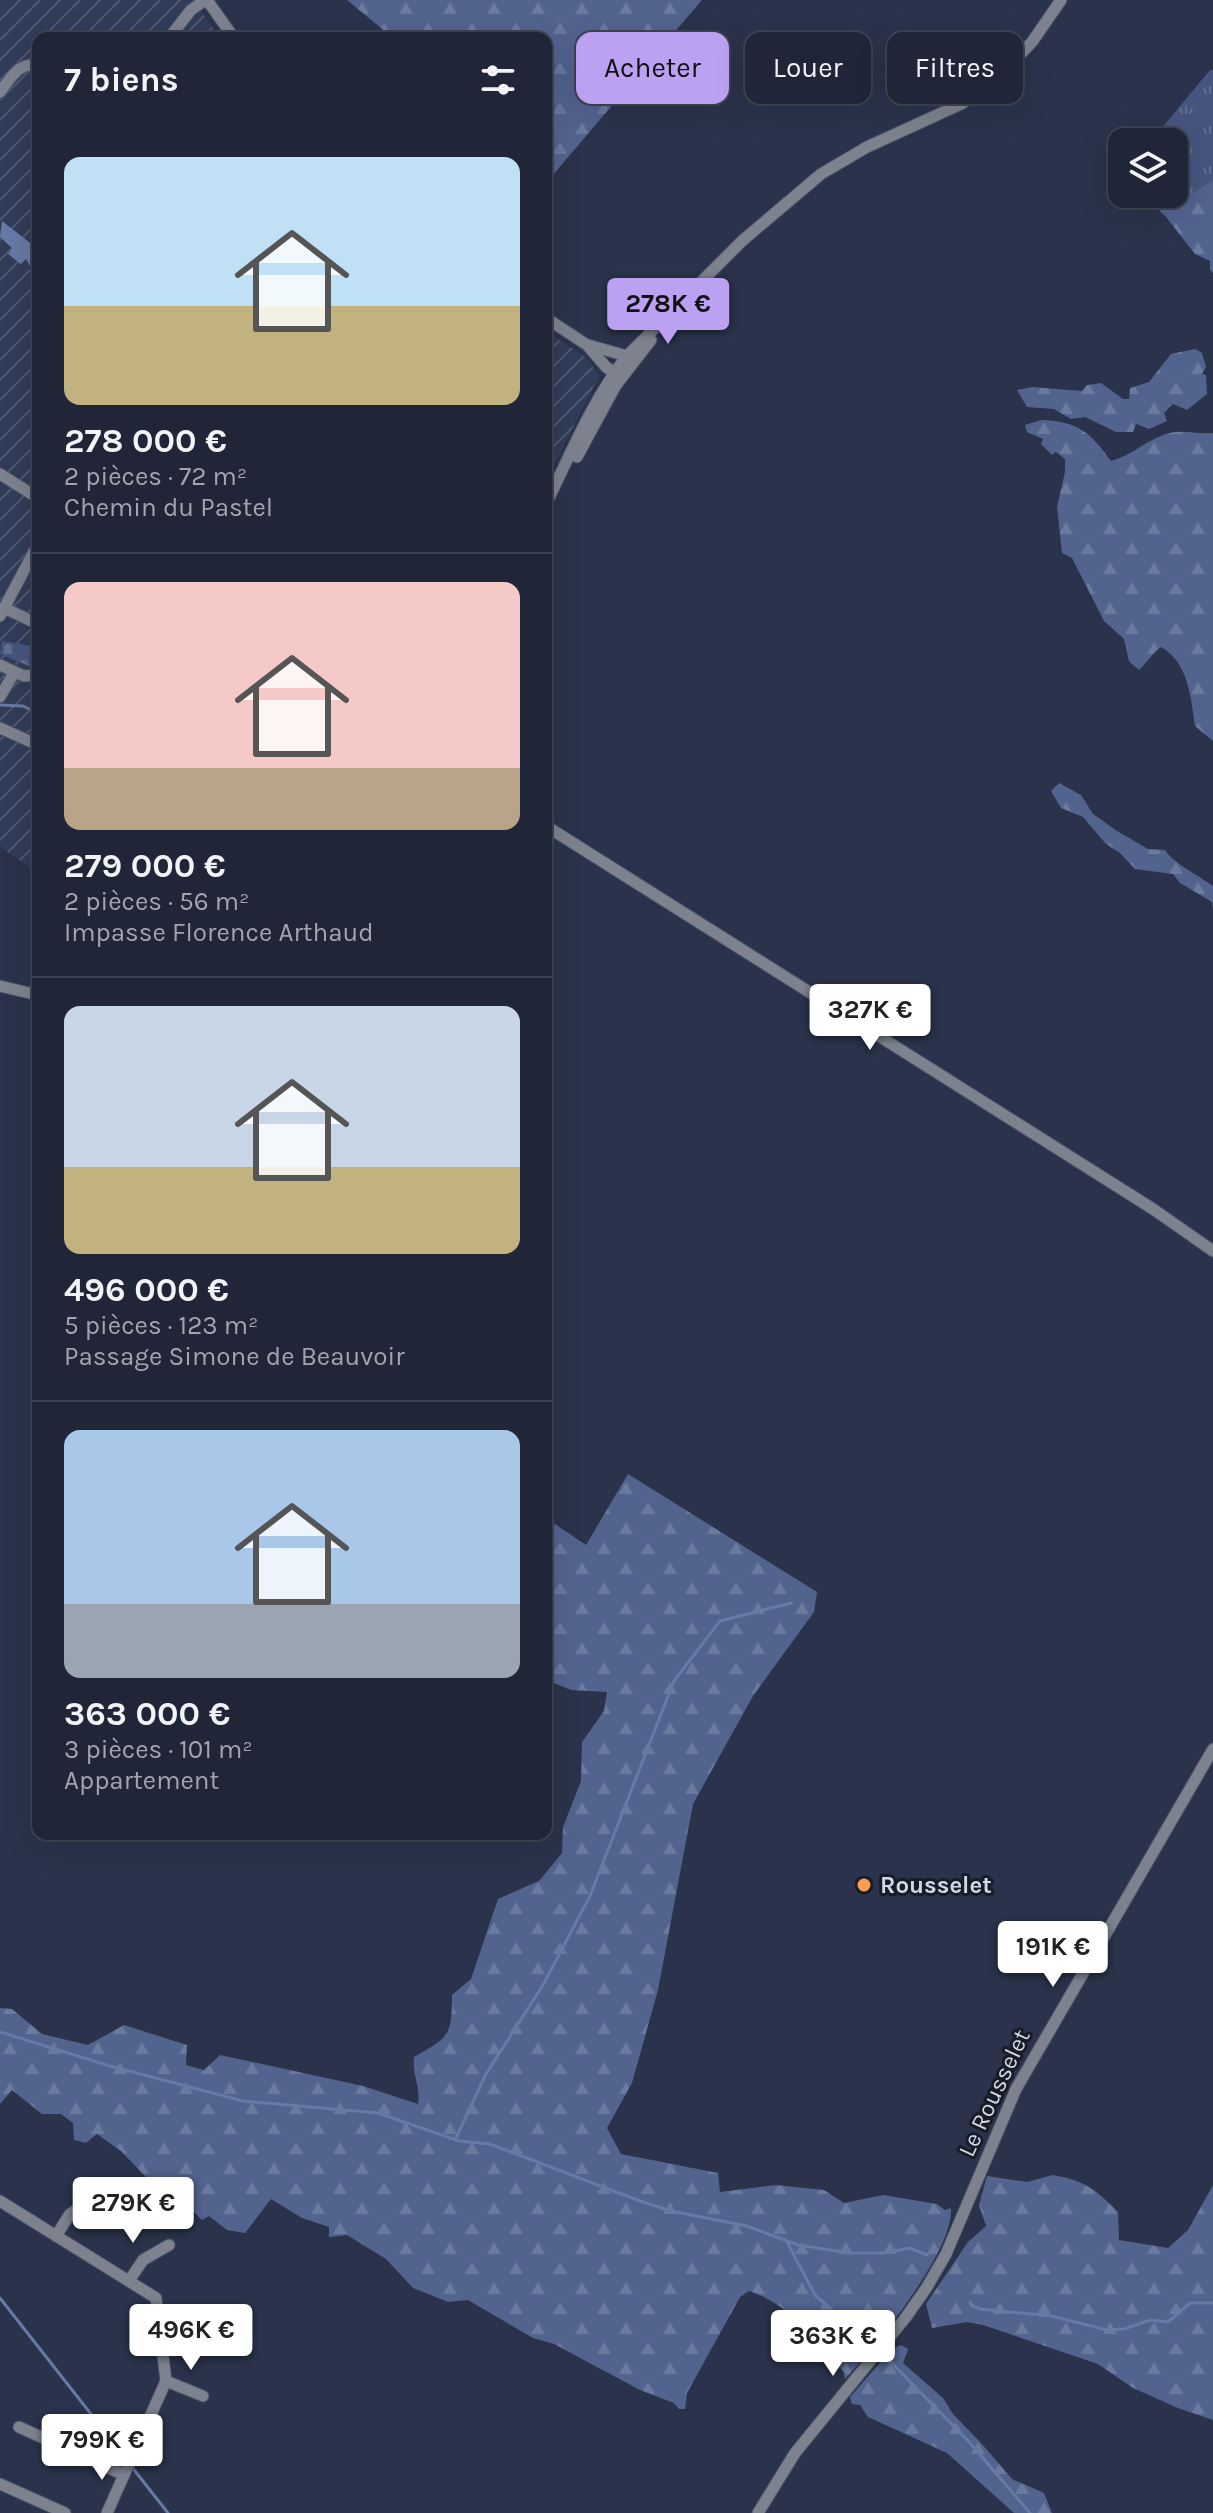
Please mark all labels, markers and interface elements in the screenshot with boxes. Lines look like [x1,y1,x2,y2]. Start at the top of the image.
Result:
chip: Acheter [576,32,729,104]
chip: Louer [745,32,871,104]
chip: Filtres [887,32,1023,104]
icon: filters [476,58,520,102]
text: 7 biens [64,60,179,100]
map controls [1108,128,1188,208]
button: layers [1108,128,1188,208]
icon: home [220,209,364,353]
pin: 278K € [603,278,733,346]
text: 278K € [625,288,711,319]
text: 278 000 € [64,421,227,461]
text: 2 pièces · 72 m² [64,461,247,492]
text: Chemin du Pastel [64,492,273,523]
icon: home [220,634,364,778]
text: 279 000 € [64,846,225,886]
text: 2 pièces · 56 m² [64,886,249,917]
text: Impasse Florence Arthaud [64,917,374,948]
pin: 327K € [805,984,935,1052]
text: 327K € [828,994,912,1025]
icon: home [220,1058,364,1202]
text: 496 000 € [64,1270,229,1310]
text: 5 pièces · 123 m² [64,1310,259,1341]
text: Passage Simone de Beauvoir [64,1341,405,1372]
icon: home [220,1482,364,1626]
text: 363 000 € [64,1694,230,1734]
text: 3 pièces · 101 m² [64,1734,253,1765]
text: Appartement [64,1765,219,1796]
place label: Rousselet [880,1871,992,1899]
marker: Rousselet [855,1876,873,1894]
pin: 191K € [988,1921,1118,1989]
text: 191K € [1016,1931,1090,1962]
street label: Le Rousselet [952,2025,1036,2161]
pin: 279K € [68,2177,198,2245]
text: 279K € [91,2187,175,2218]
pin: 496K € [126,2304,256,2372]
pin: 363K € [768,2310,898,2378]
text: 496K € [147,2314,235,2345]
text: 363K € [789,2320,877,2351]
pin: 799K € [37,2414,167,2482]
text: 799K € [60,2424,144,2455]

